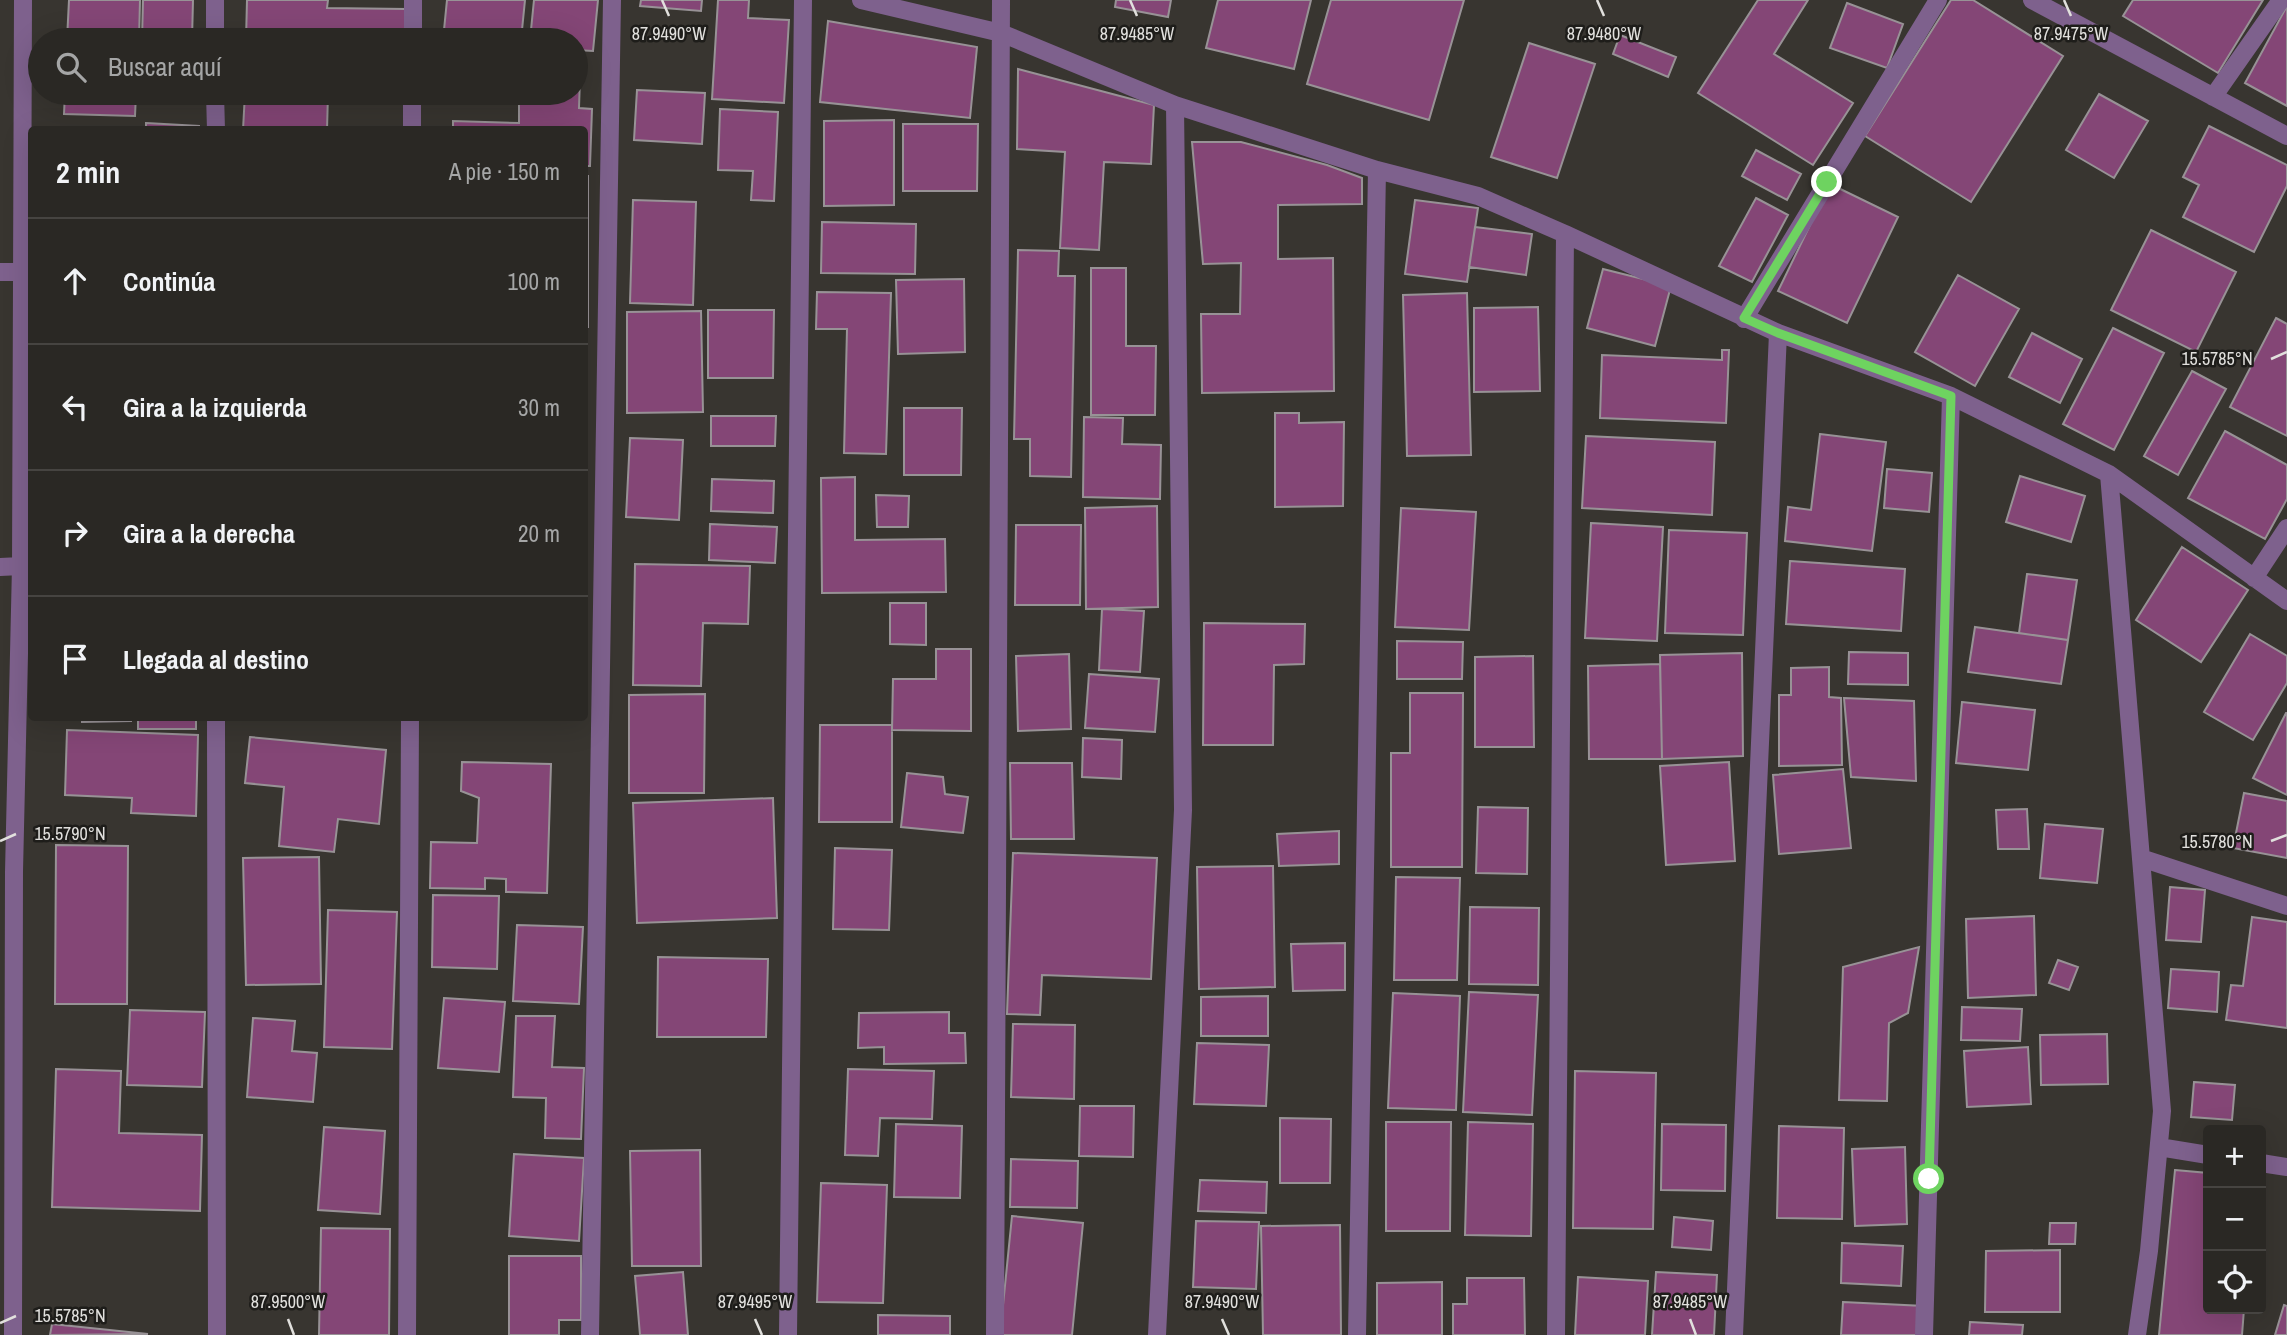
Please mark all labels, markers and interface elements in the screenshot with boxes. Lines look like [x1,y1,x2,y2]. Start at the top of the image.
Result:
text: 87.9490°W [632,21,706,46]
text: 87.9485°W [1100,21,1174,46]
text: 87.9480°W [1567,21,1641,46]
text: 87.9475°W [2034,21,2108,46]
search box [28,28,588,105]
icon: search [52,48,90,86]
text: Buscar aquí [108,49,222,84]
text: 2 min [56,152,120,192]
text: A pie · 150 m [449,156,560,187]
route end [1811,166,1842,197]
icon: ahead [56,262,94,300]
text: Continúa [123,264,215,299]
text: 100 m [508,266,560,297]
text: 15.5785°N [2181,346,2253,371]
icon: left [56,388,94,426]
text: Gira a la izquierda [123,390,307,425]
text: 30 m [518,392,560,423]
icon: right [56,514,94,552]
text: Gira a la derecha [123,516,295,551]
text: 20 m [518,518,560,549]
icon: arrive [56,640,94,678]
text: Llegada al destino [123,642,309,677]
text: 15.5790°N [34,821,106,846]
text: 15.5780°N [2181,829,2253,854]
map controls [2203,1125,2266,1314]
button: + [2203,1125,2266,1188]
route start [1913,1163,1944,1194]
button: − [2203,1188,2266,1251]
button: locate [2203,1251,2266,1314]
text: 87.9500°W [251,1289,325,1314]
text: 87.9495°W [718,1289,792,1314]
text: 87.9490°W [1185,1289,1259,1314]
text: 87.9485°W [1653,1289,1727,1314]
text: 15.5785°N [34,1303,106,1328]

